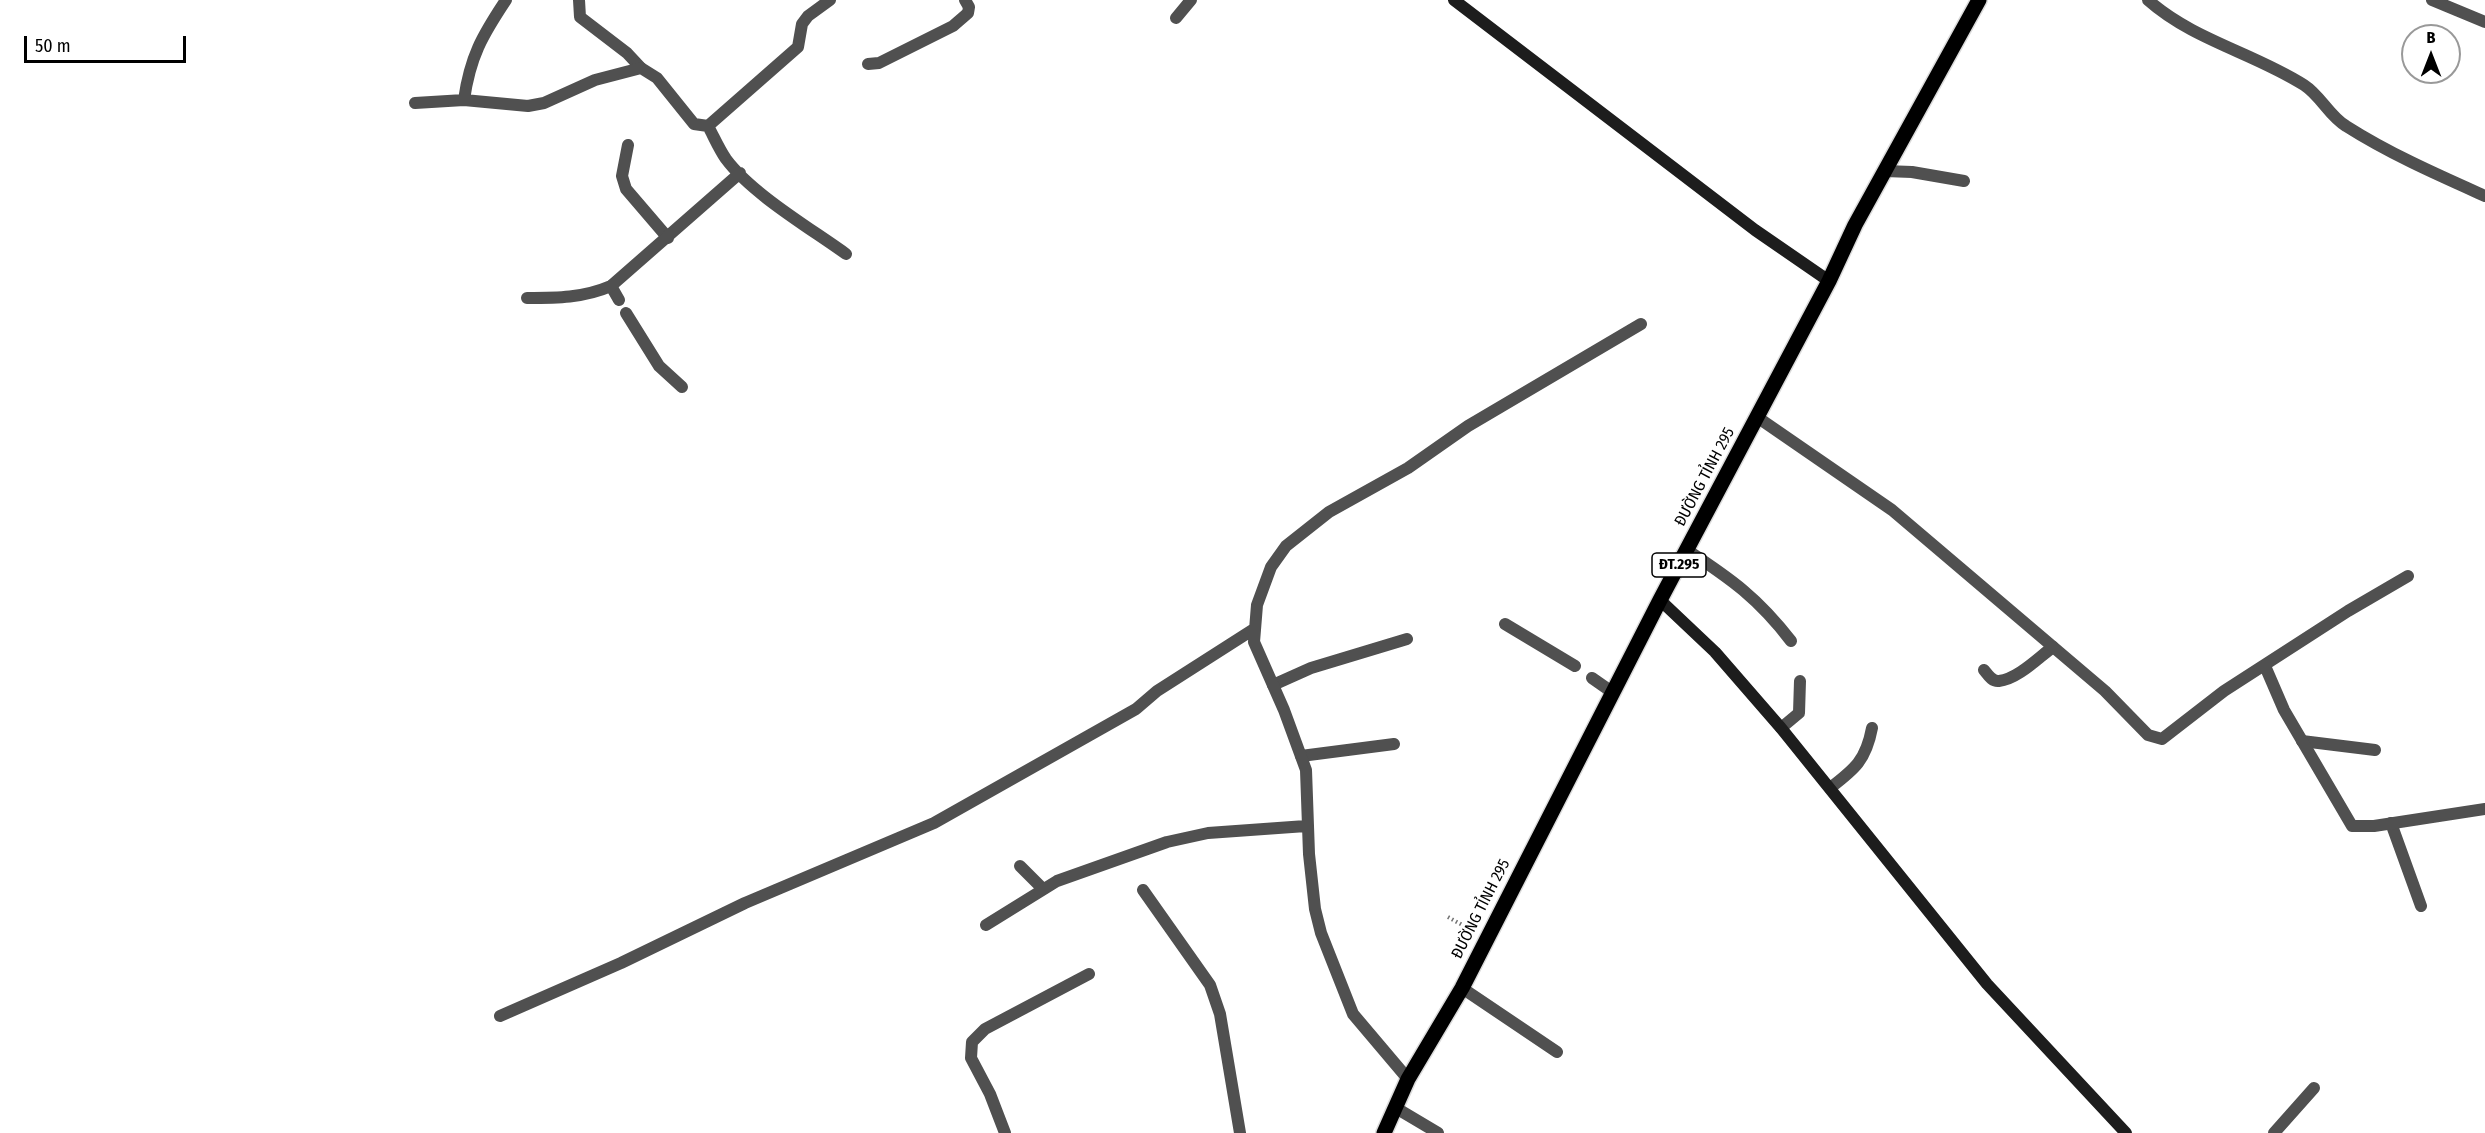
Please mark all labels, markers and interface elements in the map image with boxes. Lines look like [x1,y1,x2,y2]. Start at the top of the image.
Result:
scale bar [27,24,189,62]
north arrow [2401,24,2461,84]
text: B [2427,28,2435,47]
text: 50 m [35,35,71,57]
street label: ĐƯỜNG TỈNH 295 [1671,424,1739,530]
road number: ĐT.295 [1652,553,1706,577]
street label: ĐƯỜNG TỈNH 295 [1448,856,1514,962]

